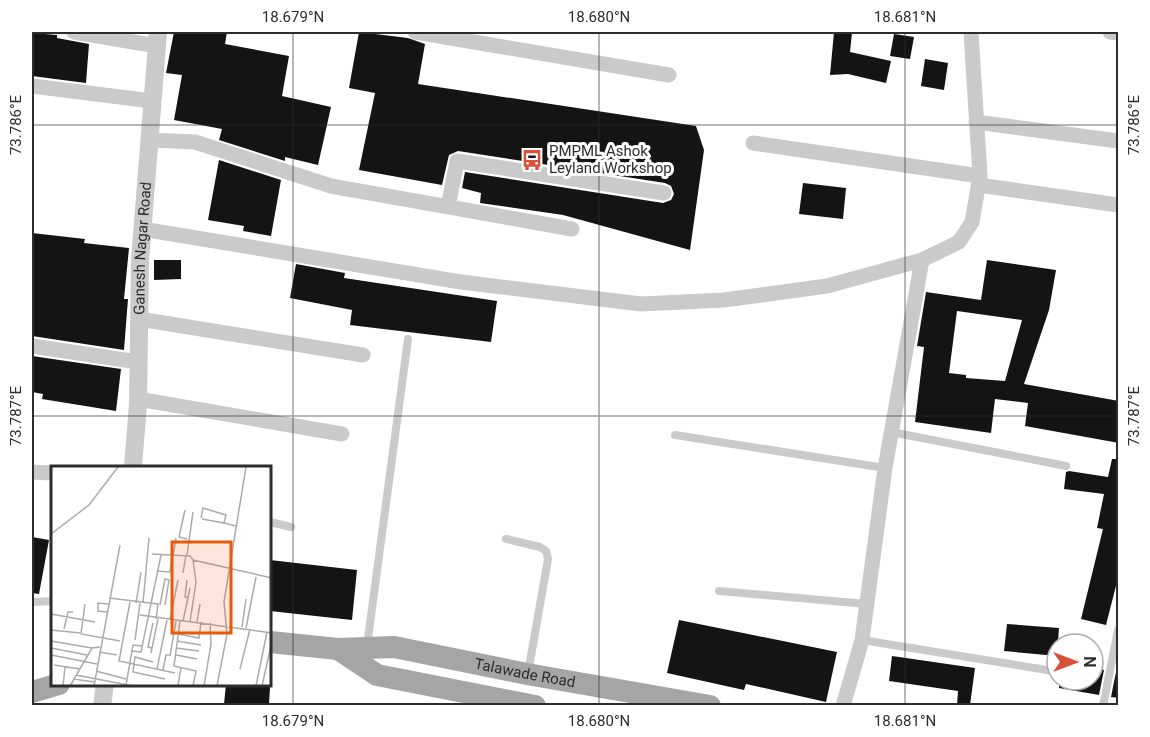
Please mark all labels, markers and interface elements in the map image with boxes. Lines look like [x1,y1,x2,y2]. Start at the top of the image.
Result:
text: 18.679°N [262,8,324,26]
text: 18.680°N [568,8,630,26]
text: 18.681°N [874,8,936,26]
text: 73.786°E [7,94,25,155]
text: 73.786°E [1125,94,1143,155]
place label: PMPML Ashok Leyland Workshop [549,142,672,177]
bus stop icon: PMPML Ashok Leyland Workshop [520,148,544,172]
street label: Ganesh Nagar Road [130,181,155,315]
text: 73.787°E [7,385,25,446]
text: 73.787°E [1125,385,1143,446]
inset map [51,466,272,686]
north arrow [1045,632,1105,692]
street label: Talawade Road [473,655,577,691]
text: N [1080,656,1099,668]
text: 18.679°N [262,712,324,730]
text: 18.680°N [568,712,630,730]
text: 18.681°N [874,712,936,730]

